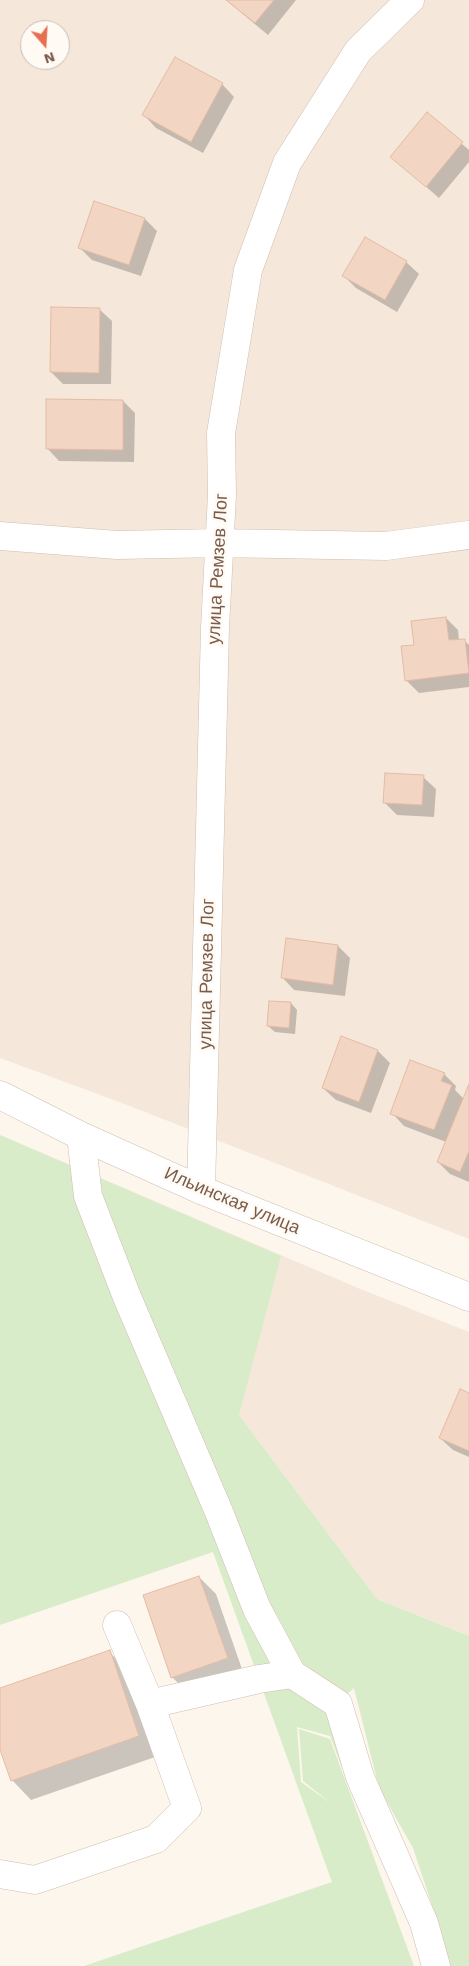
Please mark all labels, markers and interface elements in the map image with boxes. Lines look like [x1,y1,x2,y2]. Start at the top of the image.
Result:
north arrow [20,20,70,70]
text: N [42,49,57,67]
street label: улица Ремзев Лог [203,493,233,645]
street label: улица Ремзев Лог [195,898,219,1050]
street label: Ильинская улица [161,1163,303,1239]

